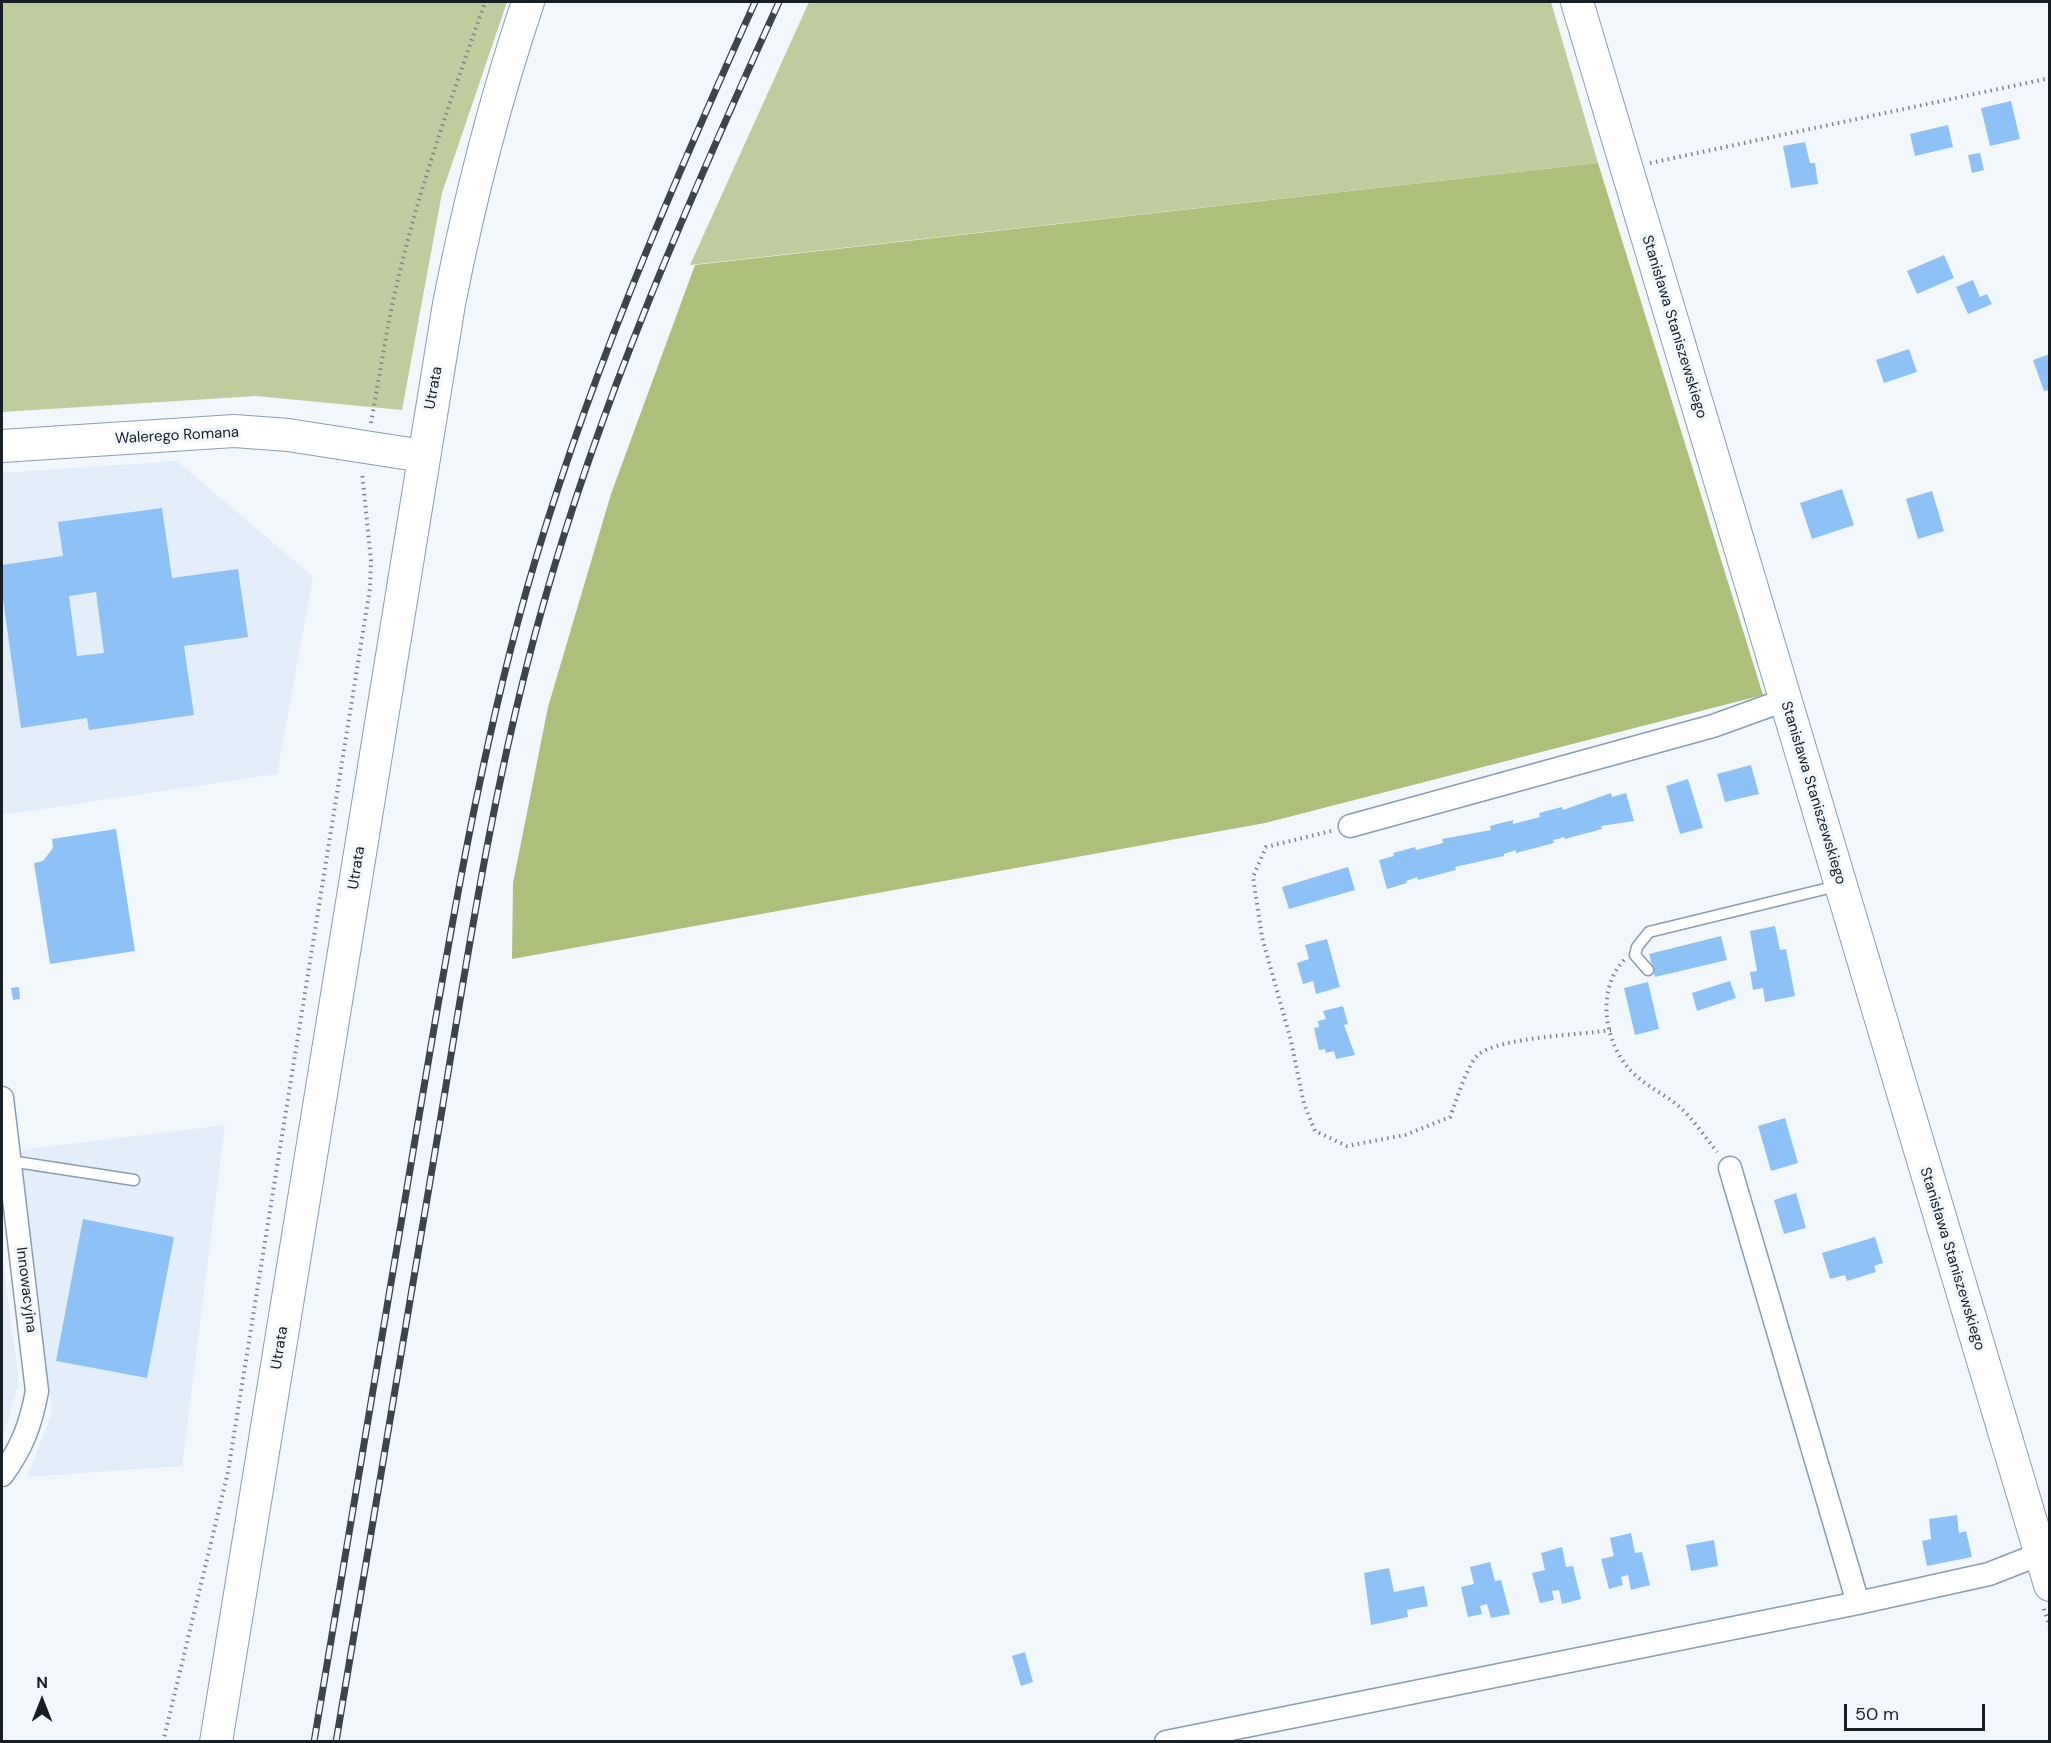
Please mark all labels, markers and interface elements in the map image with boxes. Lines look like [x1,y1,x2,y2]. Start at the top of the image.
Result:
street label: Stanisława Staniszewskiego [1638,233,1710,421]
street label: Utrata [421,365,447,411]
street label: Walerego Romana [115,424,239,448]
street label: Stanisława Staniszewskiego [1777,699,1849,887]
street label: Utrata [345,845,369,891]
street label: Stanisława Staniszewskiego [1916,1165,1988,1353]
street label: Innowacyjna [12,1246,40,1334]
street label: Utrata [268,1325,292,1371]
north arrow [12,1671,72,1731]
text: N [36,1672,48,1693]
scale bar [1847,1692,1988,1730]
text: 50 m [1855,1702,1899,1726]

